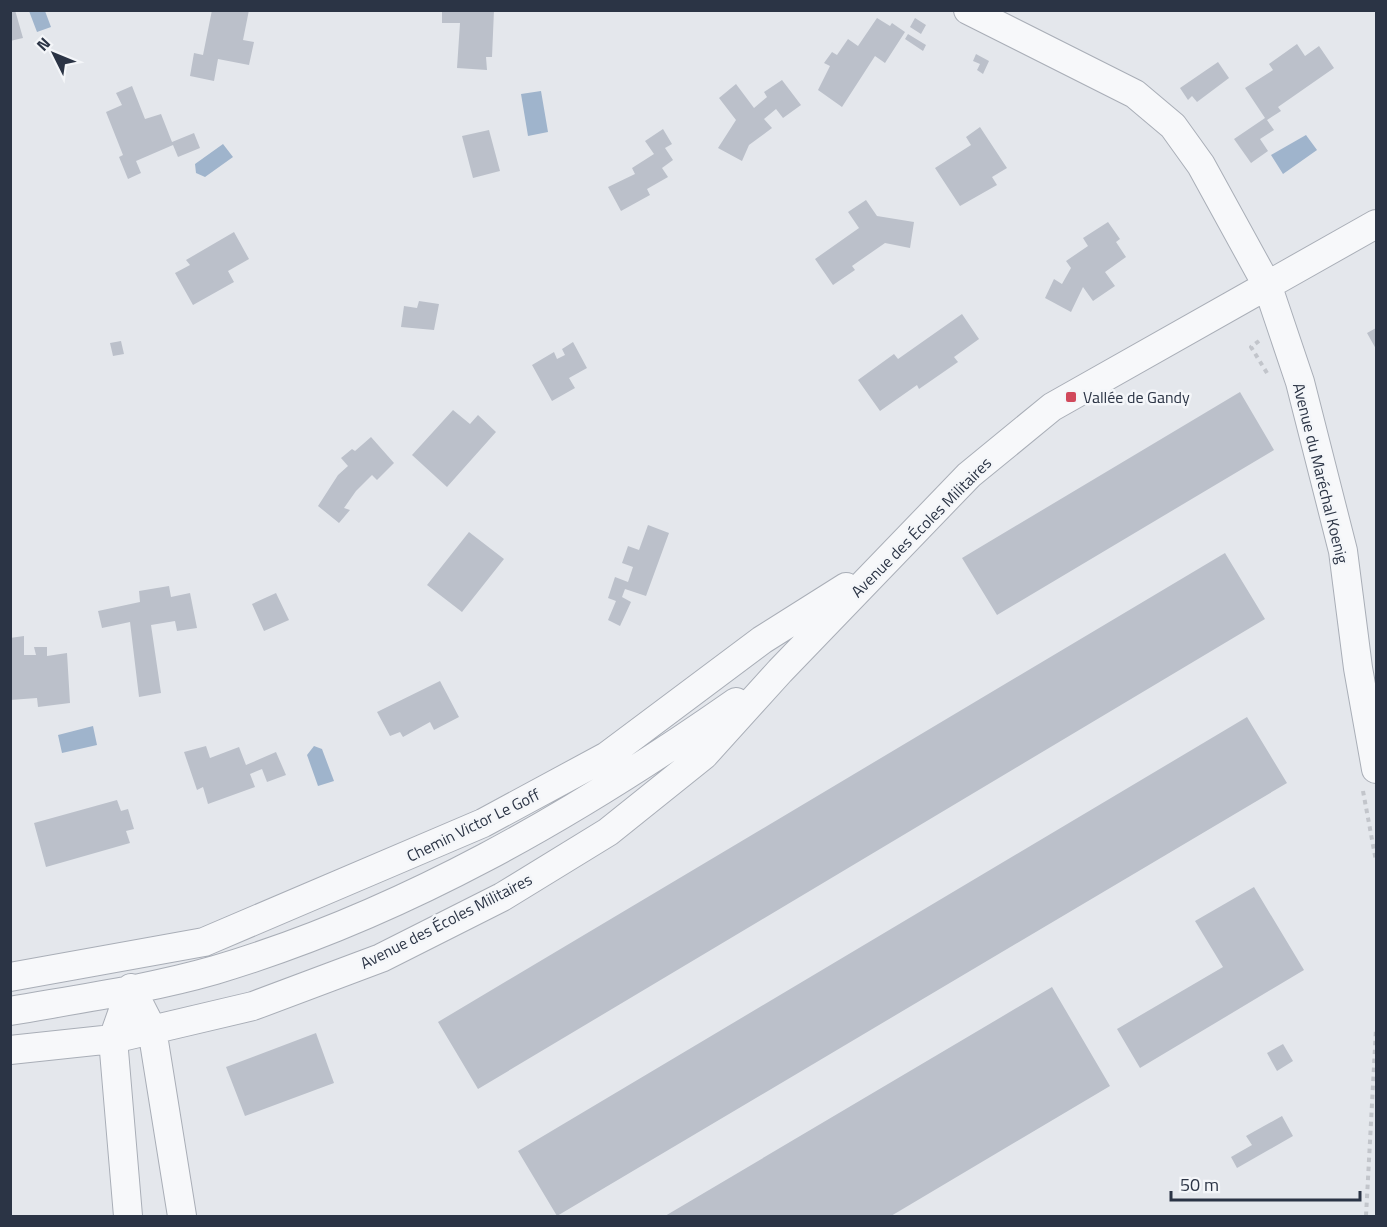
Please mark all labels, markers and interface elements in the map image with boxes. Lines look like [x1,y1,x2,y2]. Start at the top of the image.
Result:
north arrow [24,24,84,84]
text: N [30,32,56,56]
street label: Avenue du Maréchal Koenig [1287,380,1355,566]
place label: Vallée de Gandy [1083,385,1190,409]
marker: Vallée de Gandy [1064,390,1078,404]
street label: Avenue des Écoles Militaires [845,451,997,603]
street label: Chemin Victor Le Goff [402,782,544,868]
street label: Avenue des Écoles Militaires [356,867,536,975]
scale bar [1171,1164,1360,1202]
text: 50 m [1180,1171,1219,1198]

